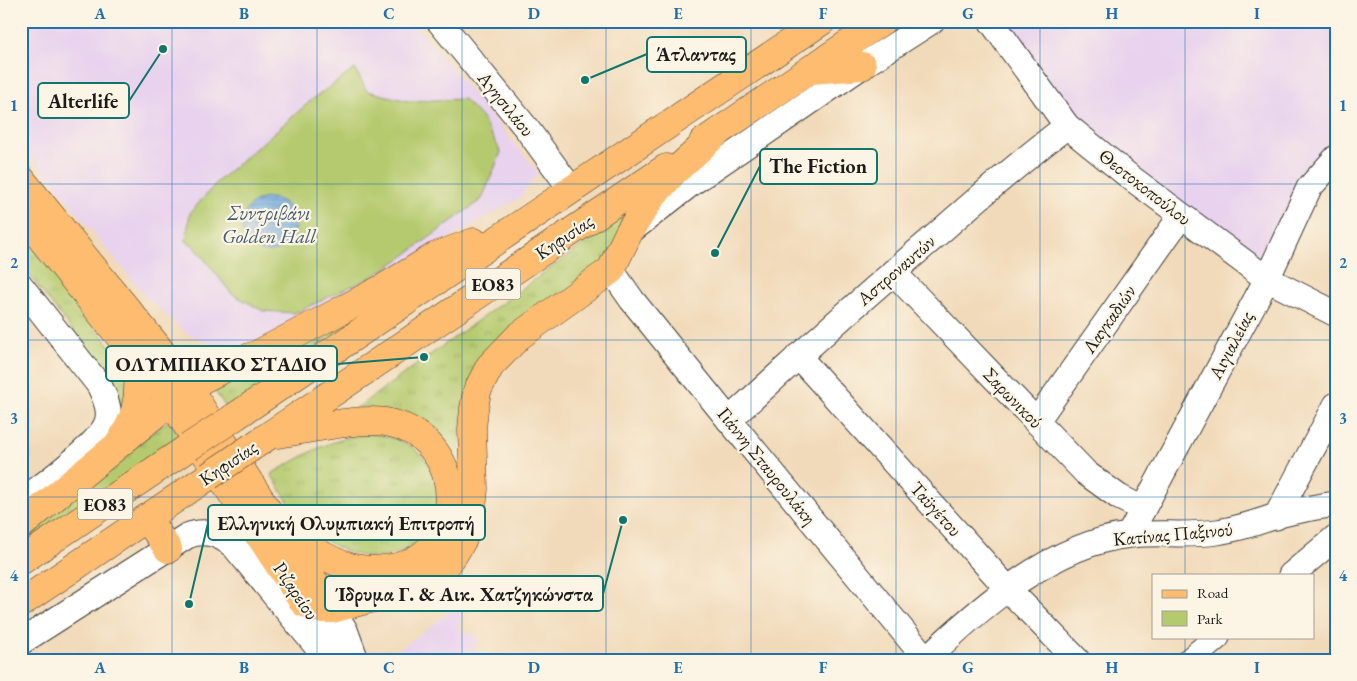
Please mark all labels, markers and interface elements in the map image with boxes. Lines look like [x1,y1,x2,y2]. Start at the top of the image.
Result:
text: A [93,3,106,24]
text: B [239,3,249,24]
text: C [383,3,395,24]
text: D [528,3,540,24]
text: E [673,3,683,24]
text: F [819,3,828,24]
text: G [962,3,974,24]
text: H [1106,3,1119,24]
text: I [1254,3,1260,24]
callout: Άτλαντας [647,37,746,72]
text: Άτλαντας [655,41,736,67]
street label: Αγησιλάου [471,65,540,142]
callout: Alterlife [38,83,129,118]
text: Alterlife [47,88,118,114]
text: 1 [10,95,18,116]
text: 1 [1339,95,1347,116]
street label: Θεοτοκοπούλου [1094,143,1196,231]
callout: The Fiction [760,149,877,184]
text: The Fiction [769,153,867,179]
water label: Συντριβάνι Golden Hall [222,200,317,249]
street label: Κηφισίας [530,208,598,266]
street label: Αστροναυτών [851,229,941,312]
text: 2 [10,252,19,273]
text: 2 [1339,252,1348,273]
road number: ΕΟ83 [466,268,520,300]
street label: Λαγκαδιών [1076,280,1142,359]
street label: Αιγιαλείας [1202,307,1259,384]
callout: ΟΛΥΜΠΙΑΚΟ ΣΤΑΔΙΟ [106,346,337,381]
text: ΟΛΥΜΠΙΑΚΟ ΣΤΑΔΙΟ [115,351,327,377]
street label: Σαρωνικού [978,362,1048,434]
street label: Γιάννη Σταυρουλάκη [712,402,822,530]
text: 3 [10,408,18,429]
text: 3 [1339,408,1347,429]
street label: Κηφισίας [194,434,262,492]
street label: Ταϋγέτου [905,476,967,542]
road number: ΕΟ83 [78,488,132,520]
callout: Ελληνική Ολυμπιακή Επιτροπή [208,505,485,540]
text: Ελληνική Ολυμπιακή Επιτροπή [217,510,475,536]
street label: Κατίνας Παξινού [1112,516,1234,552]
street label: Ριζαρείου [268,557,324,625]
text: 4 [10,565,19,586]
text: 4 [1339,565,1348,586]
legend [1152,574,1314,638]
callout: Ίδρυμα Γ. & Αικ. Χατζηκώνστα [325,576,603,611]
text: Ίδρυμα Γ. & Αικ. Χατζηκώνστα [335,581,594,607]
text: Road [1197,583,1229,602]
text: Park [1197,609,1224,628]
text: A [93,657,106,678]
text: B [239,657,249,678]
text: C [383,657,395,678]
text: D [528,657,540,678]
text: E [673,657,683,678]
text: F [819,657,828,678]
text: G [962,657,974,678]
text: H [1106,657,1119,678]
text: I [1254,657,1260,678]

